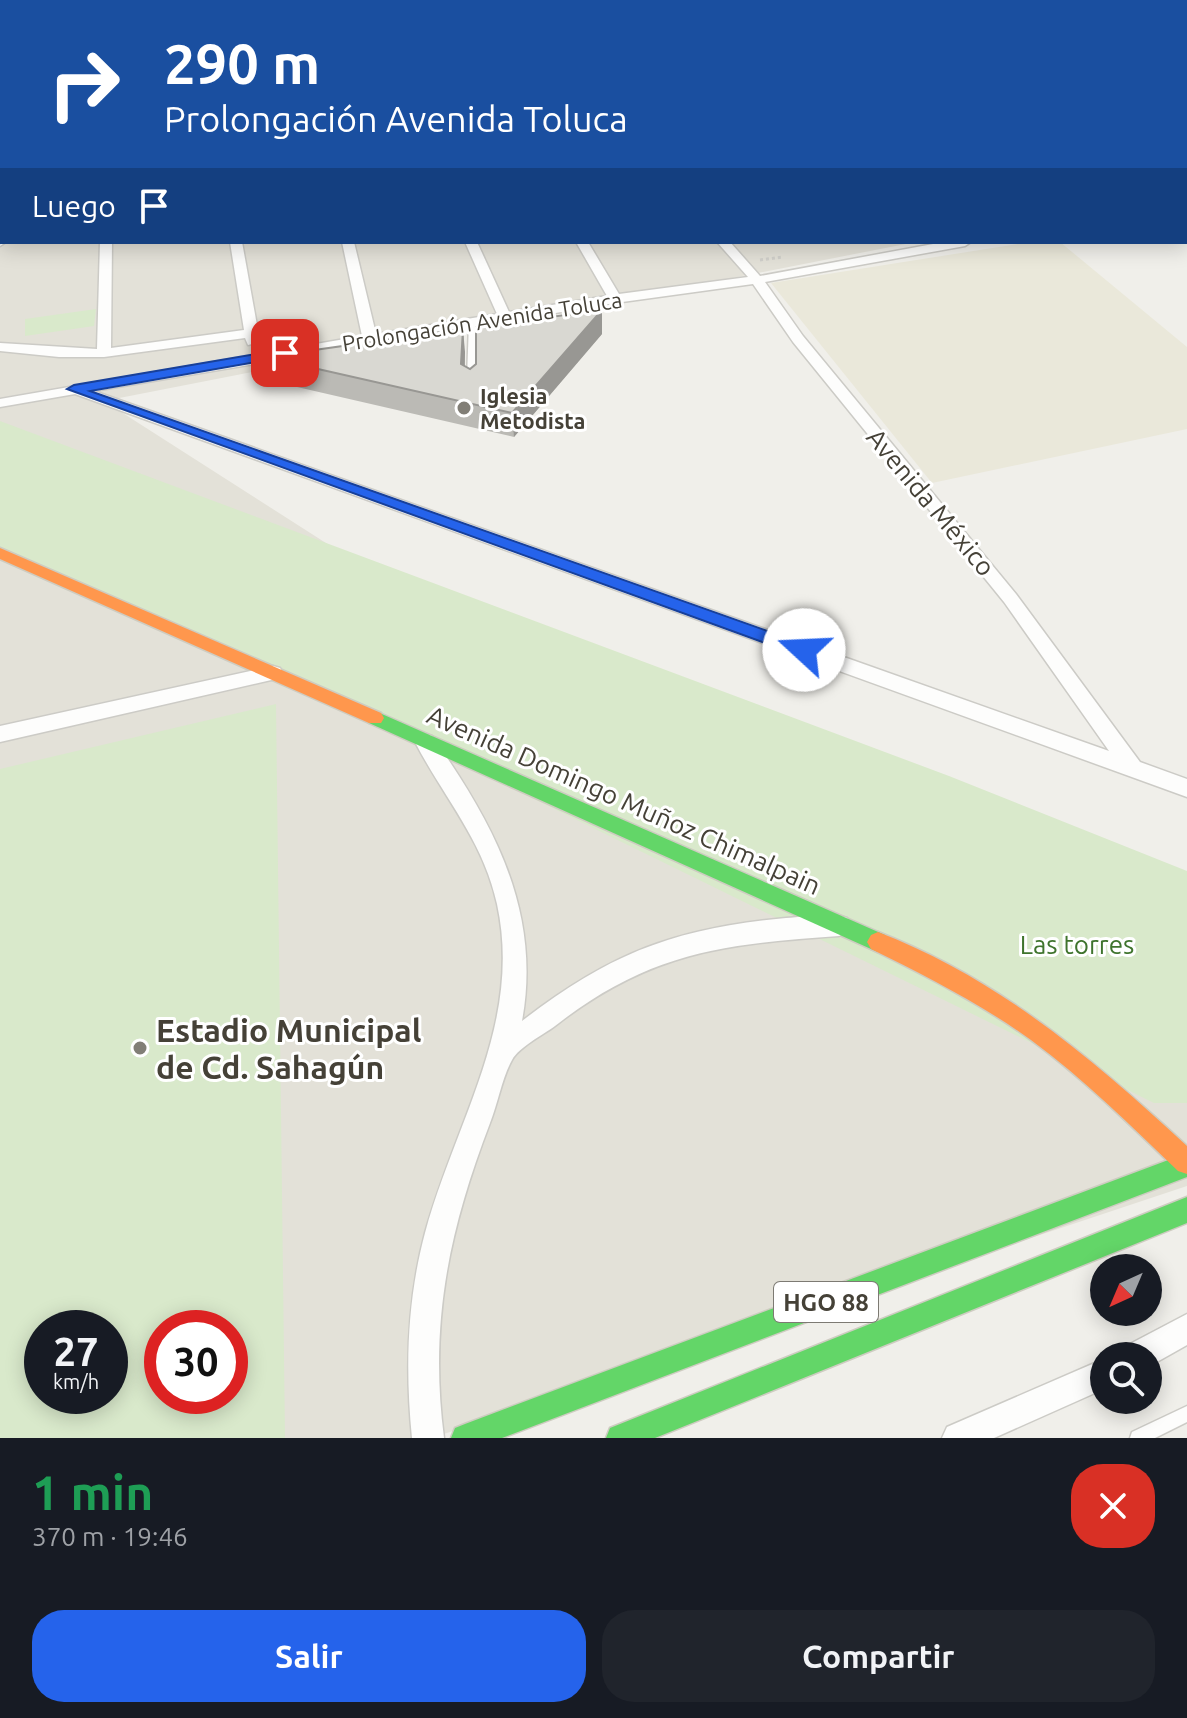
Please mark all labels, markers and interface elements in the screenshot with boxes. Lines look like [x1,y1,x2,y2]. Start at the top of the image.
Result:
icon: right [32,32,136,136]
text: 290 m [164,32,320,95]
text: Prolongación Avenida Toluca [164,98,628,139]
icon: arrive [132,184,176,228]
text: Luego [32,189,116,223]
street label: Prolongación Avenida Toluca [340,286,624,356]
pin [251,319,319,387]
icon: arrive [263,331,307,375]
place label: Iglesia Metodista [480,383,585,433]
marker: Iglesia Metodista [455,399,473,417]
street label: Avenida México [861,423,1001,581]
position arrow [762,608,846,692]
street label: Avenida Domingo Muñoz Chimalpain [423,700,825,900]
park label: Las torres [1020,930,1134,959]
place label: Estadio Municipal de Cd. Sahagún [156,1012,422,1085]
marker: Estadio Municipal de Cd. Sahagún [131,1039,149,1057]
north arrow [1090,1254,1162,1326]
map controls [1090,1254,1162,1414]
road number: HGO 88 [774,1282,878,1322]
speed limit sign: 30 [144,1310,248,1414]
text: 27 [53,1329,99,1374]
button: search [1090,1342,1162,1414]
text: km/h [53,1370,99,1393]
button: close [1071,1464,1155,1548]
text: 1 min [32,1465,153,1519]
text: 370 m · 19:46 [32,1522,188,1551]
button: Salir [32,1610,586,1702]
button: Compartir [602,1610,1155,1702]

